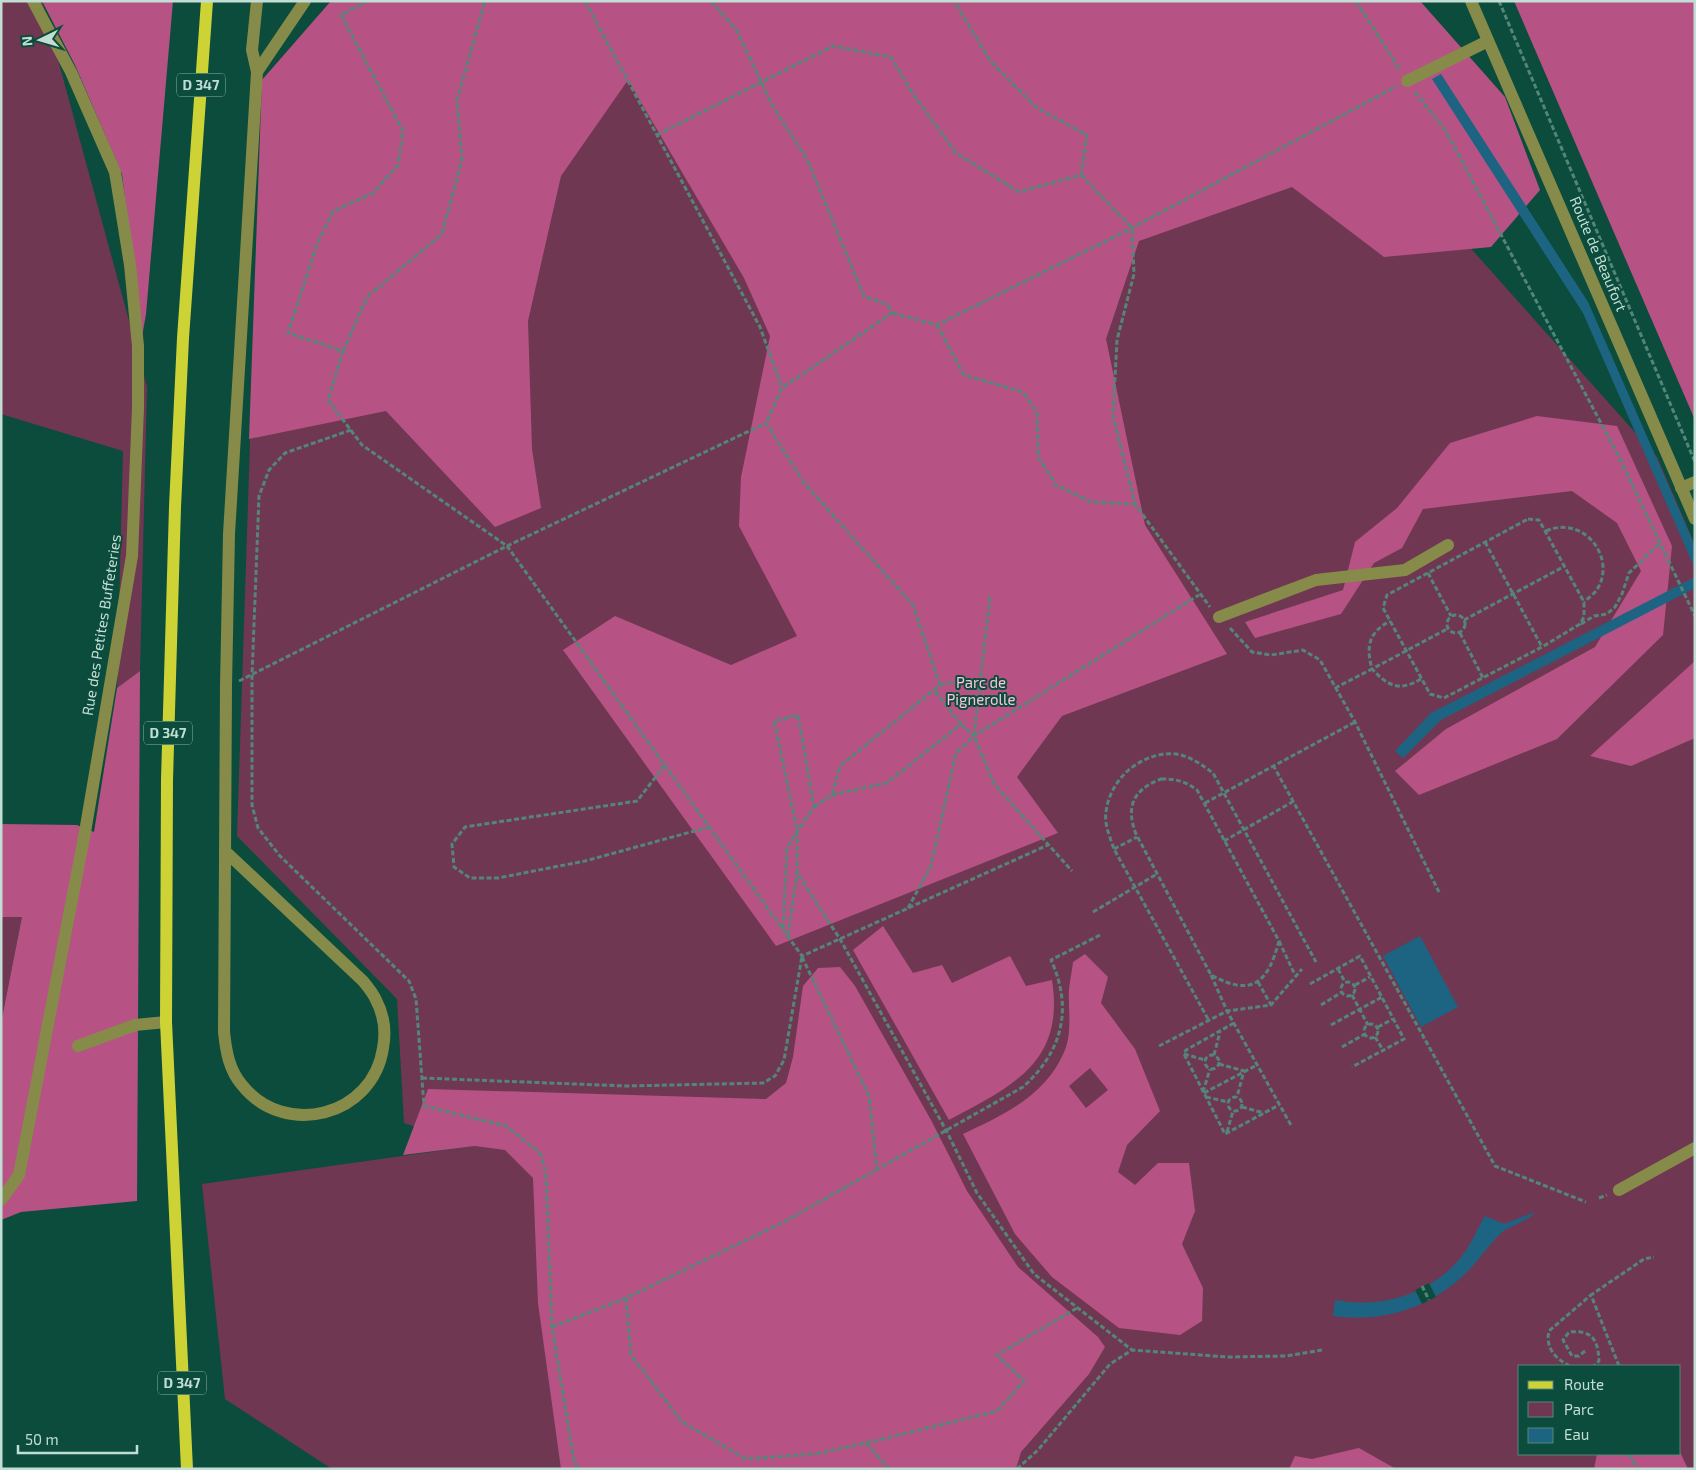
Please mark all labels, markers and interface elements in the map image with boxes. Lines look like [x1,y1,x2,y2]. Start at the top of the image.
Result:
north arrow [15,15,65,65]
text: N [18,35,35,47]
road number: D 347 [177,74,225,96]
street label: Route de Beaufort [1567,193,1631,314]
street label: Rue des Petites Buffeteries [78,533,124,717]
park label: Parc de Pignerolle [946,673,1016,708]
road number: D 347 [144,721,192,744]
legend [1518,1365,1681,1455]
road number: D 347 [158,1372,206,1395]
text: Route [1564,1375,1604,1393]
text: Parc [1564,1400,1594,1418]
scale bar [18,1422,136,1454]
text: Eau [1564,1425,1589,1443]
text: 50 m [25,1430,59,1448]

